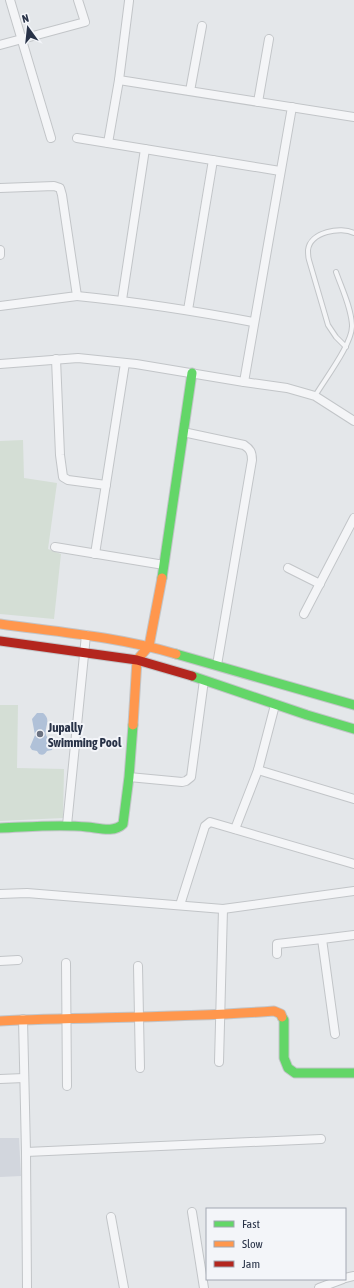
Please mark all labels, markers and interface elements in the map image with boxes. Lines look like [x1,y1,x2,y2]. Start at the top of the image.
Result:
north arrow [8,8,48,48]
text: N [21,12,30,25]
place label: Jupally Swimming Pool [47,720,122,750]
marker: Jupally Swimming Pool [35,729,45,739]
legend [206,1208,346,1280]
text: Fast [242,1217,260,1231]
text: Slow [242,1237,263,1251]
text: Jam [242,1257,260,1271]

